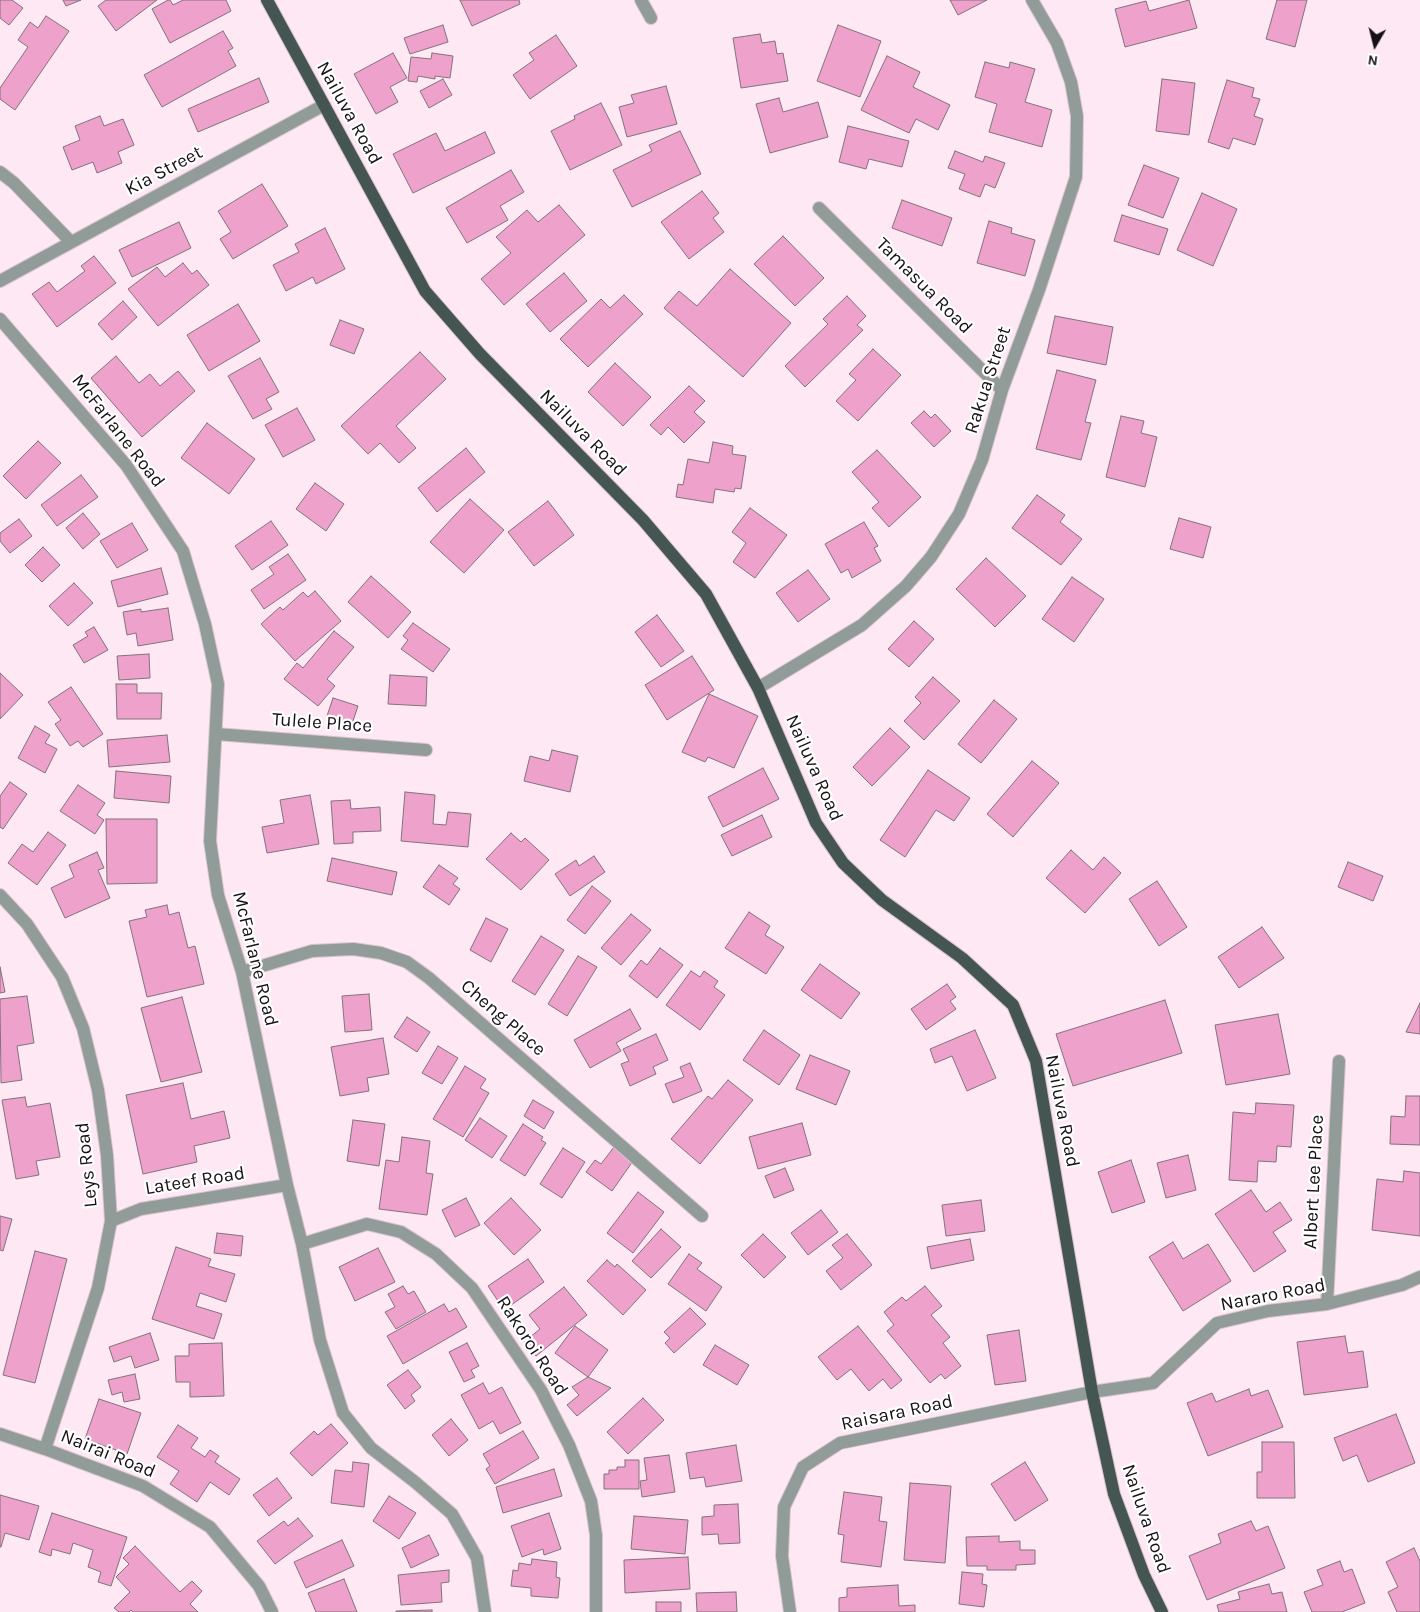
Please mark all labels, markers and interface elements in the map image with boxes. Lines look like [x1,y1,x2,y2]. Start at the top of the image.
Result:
north arrow [1350,20,1400,70]
text: N [1367,51,1379,69]
street label: Nailuva Road [311,58,387,168]
street label: Kia Street [121,141,207,201]
street label: Tamasua Road [871,233,977,339]
street label: Rakua Street [960,323,1016,437]
street label: McFarlane Road [67,370,169,492]
street label: Nailuva Road [535,385,631,481]
street label: Tulele Place [271,708,373,738]
street label: Nailuva Road [780,711,848,825]
street label: McFarlane Road [227,889,283,1029]
street label: Cheng Place [456,975,550,1061]
street label: Nailuva Road [1040,1053,1084,1169]
street label: Albert Lee Place [1299,1114,1329,1250]
street label: Leys Road [71,1121,103,1209]
street label: Lateef Road [143,1162,247,1200]
street label: Nararo Road [1219,1274,1327,1316]
street label: Rakoroi Road [491,1292,573,1400]
street label: Raisara Road [839,1390,955,1436]
street label: Nairai Road [57,1425,159,1483]
street label: Nailuva Road [1117,1461,1175,1577]

